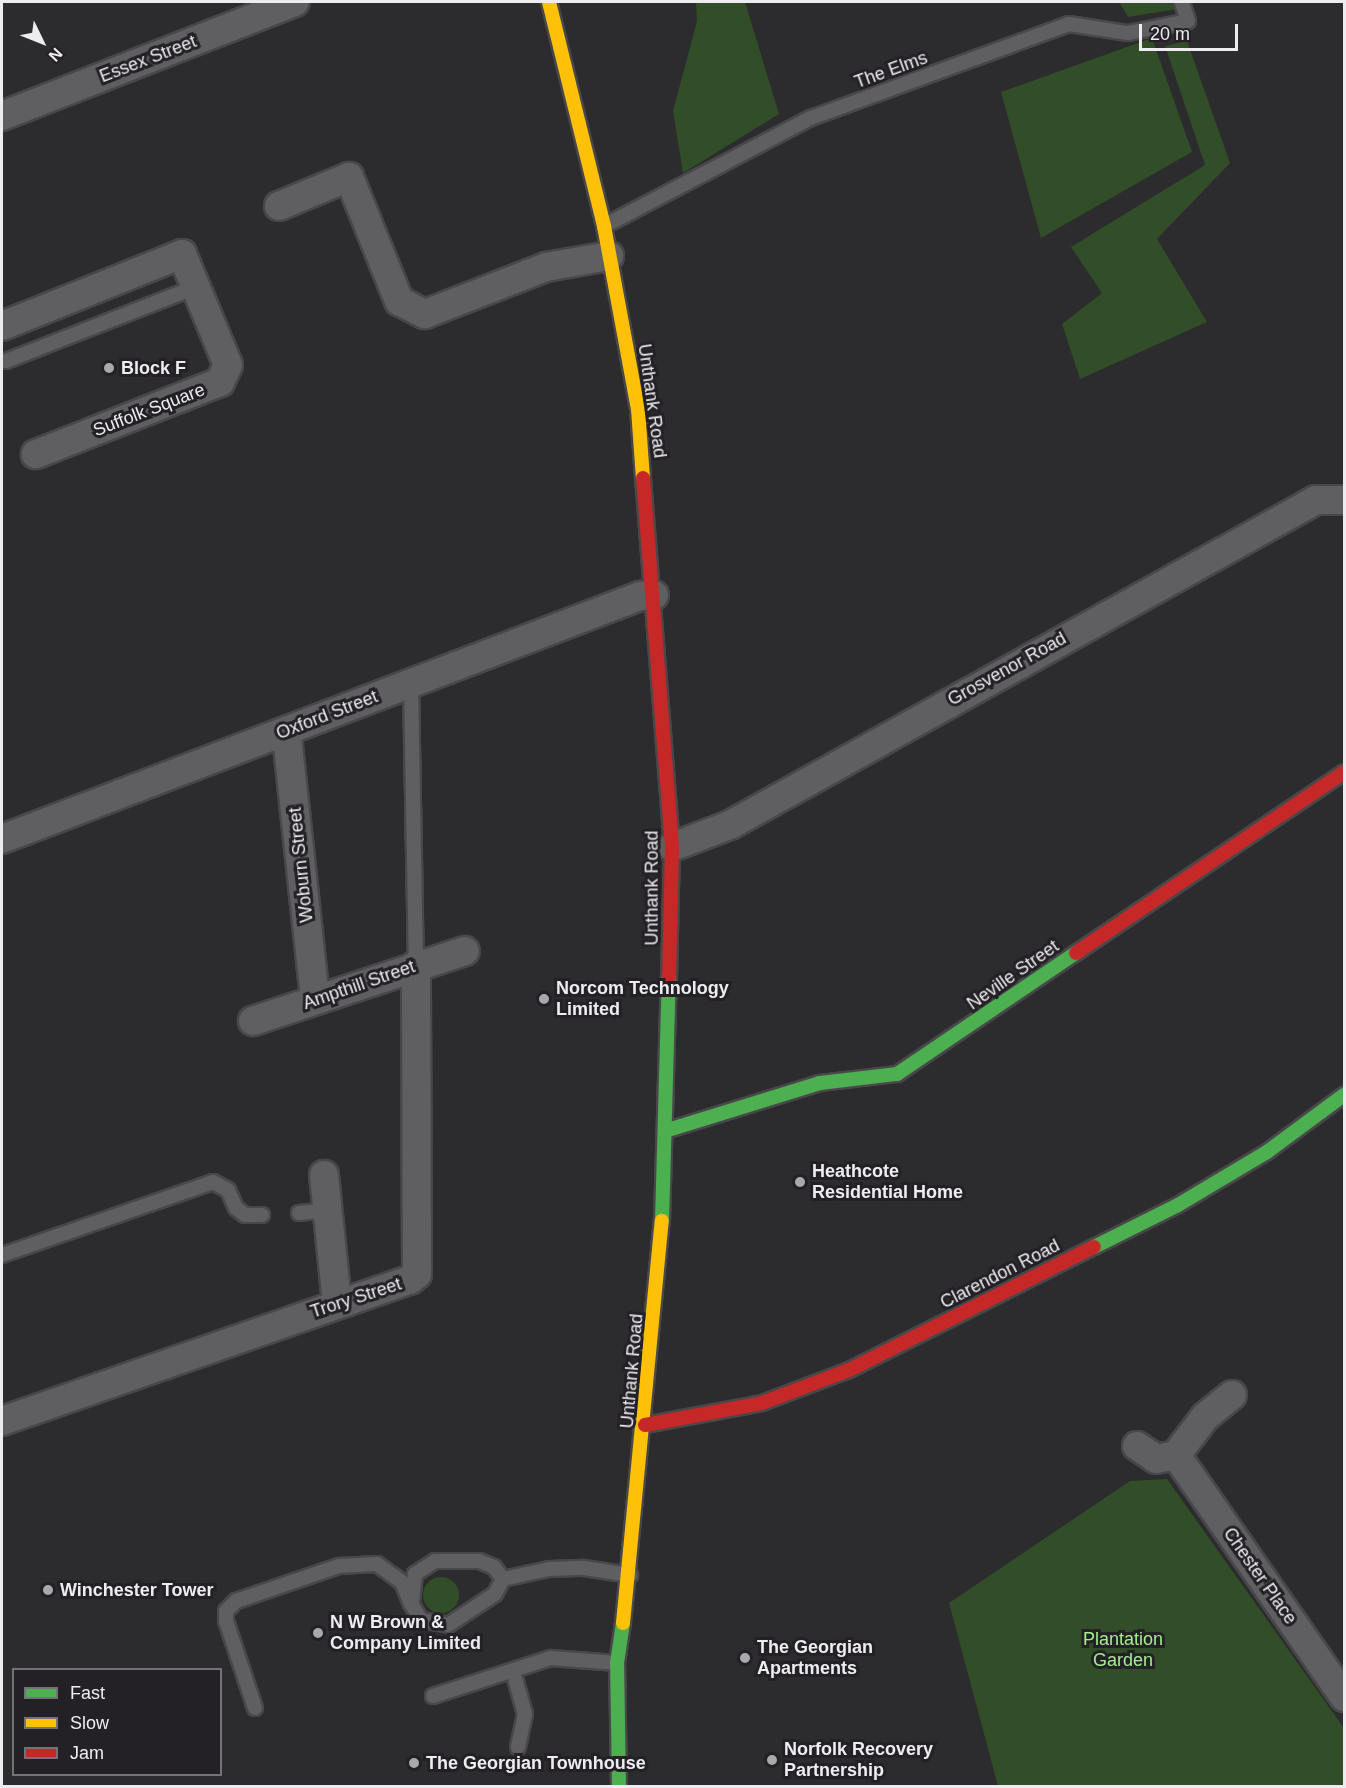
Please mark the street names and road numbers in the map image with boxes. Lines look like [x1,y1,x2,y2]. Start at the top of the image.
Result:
street label: Essex Street [96,31,200,87]
street label: The Elms [852,47,930,93]
street label: Unthank Road [633,343,671,459]
street label: Suffolk Square [90,379,208,441]
street label: Grosvenor Road [944,628,1070,710]
street label: Oxford Street [273,686,381,744]
street label: Woburn Street [284,806,318,924]
street label: Unthank Road [641,830,663,946]
street label: Neville Street [963,935,1063,1015]
street label: Ampthill Street [300,956,418,1014]
street label: Clarendon Road [937,1235,1063,1313]
street label: Trory Street [308,1273,404,1323]
street label: Unthank Road [616,1313,648,1429]
street label: Chester Place [1219,1524,1301,1628]

